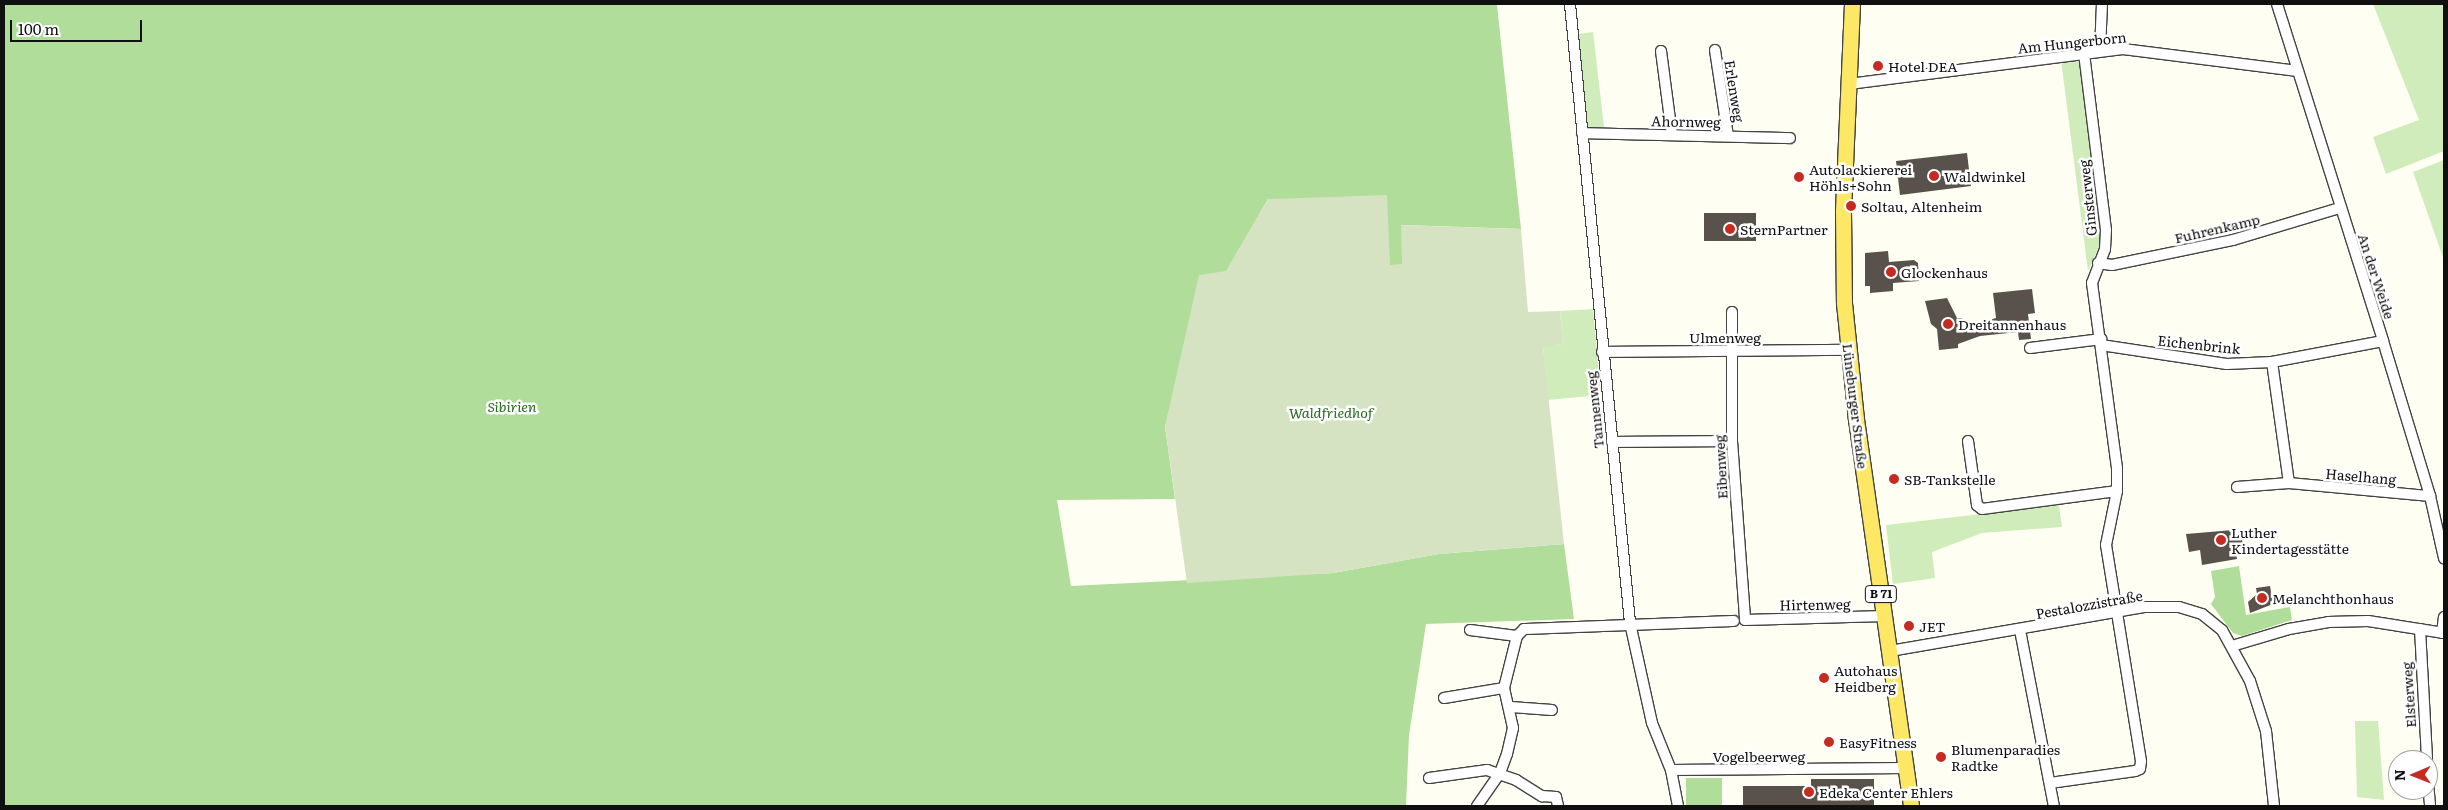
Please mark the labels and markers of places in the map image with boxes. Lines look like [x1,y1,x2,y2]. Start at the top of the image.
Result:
place label: Hotel DEA [1888,58,1958,74]
marker: Hotel DEA [1872,60,1884,72]
place label: Autolackiererei Höhls+Sohn [1809,161,1912,193]
place label: Waldwinkel [1944,168,2026,184]
marker: Waldwinkel [1928,170,1940,182]
marker: Autolackiererei Höhls+Sohn [1793,171,1805,183]
place label: Soltau, Altenheim [1861,198,1982,214]
marker: Soltau, Altenheim [1845,200,1857,212]
place label: SternPartner [1740,221,1828,237]
marker: SternPartner [1724,223,1736,235]
place label: Glockenhaus [1901,264,1988,280]
marker: Glockenhaus [1885,266,1897,278]
place label: Dreitannenhaus [1958,316,2066,332]
marker: Dreitannenhaus [1942,318,1954,330]
place label: SB-Tankstelle [1904,471,1995,487]
marker: SB-Tankstelle [1888,473,1900,485]
place label: Luther Kindertagesstätte [2231,524,2349,556]
marker: Luther Kindertagesstätte [2215,534,2227,546]
place label: Melanchthonhaus [2272,590,2394,606]
marker: Melanchthonhaus [2256,592,2268,604]
place label: JET [1919,618,1946,634]
marker: JET [1903,620,1915,632]
place label: Autohaus Heidberg [1834,662,1897,694]
marker: Autohaus Heidberg [1818,672,1830,684]
place label: EasyFitness [1839,734,1917,750]
marker: EasyFitness [1823,736,1835,748]
place label: Blumenparadies Radtke [1951,741,2060,774]
marker: Blumenparadies Radtke [1935,751,1947,763]
place label: Edeka Center Ehlers [1819,784,1953,800]
marker: Edeka Center Ehlers [1803,786,1815,798]

